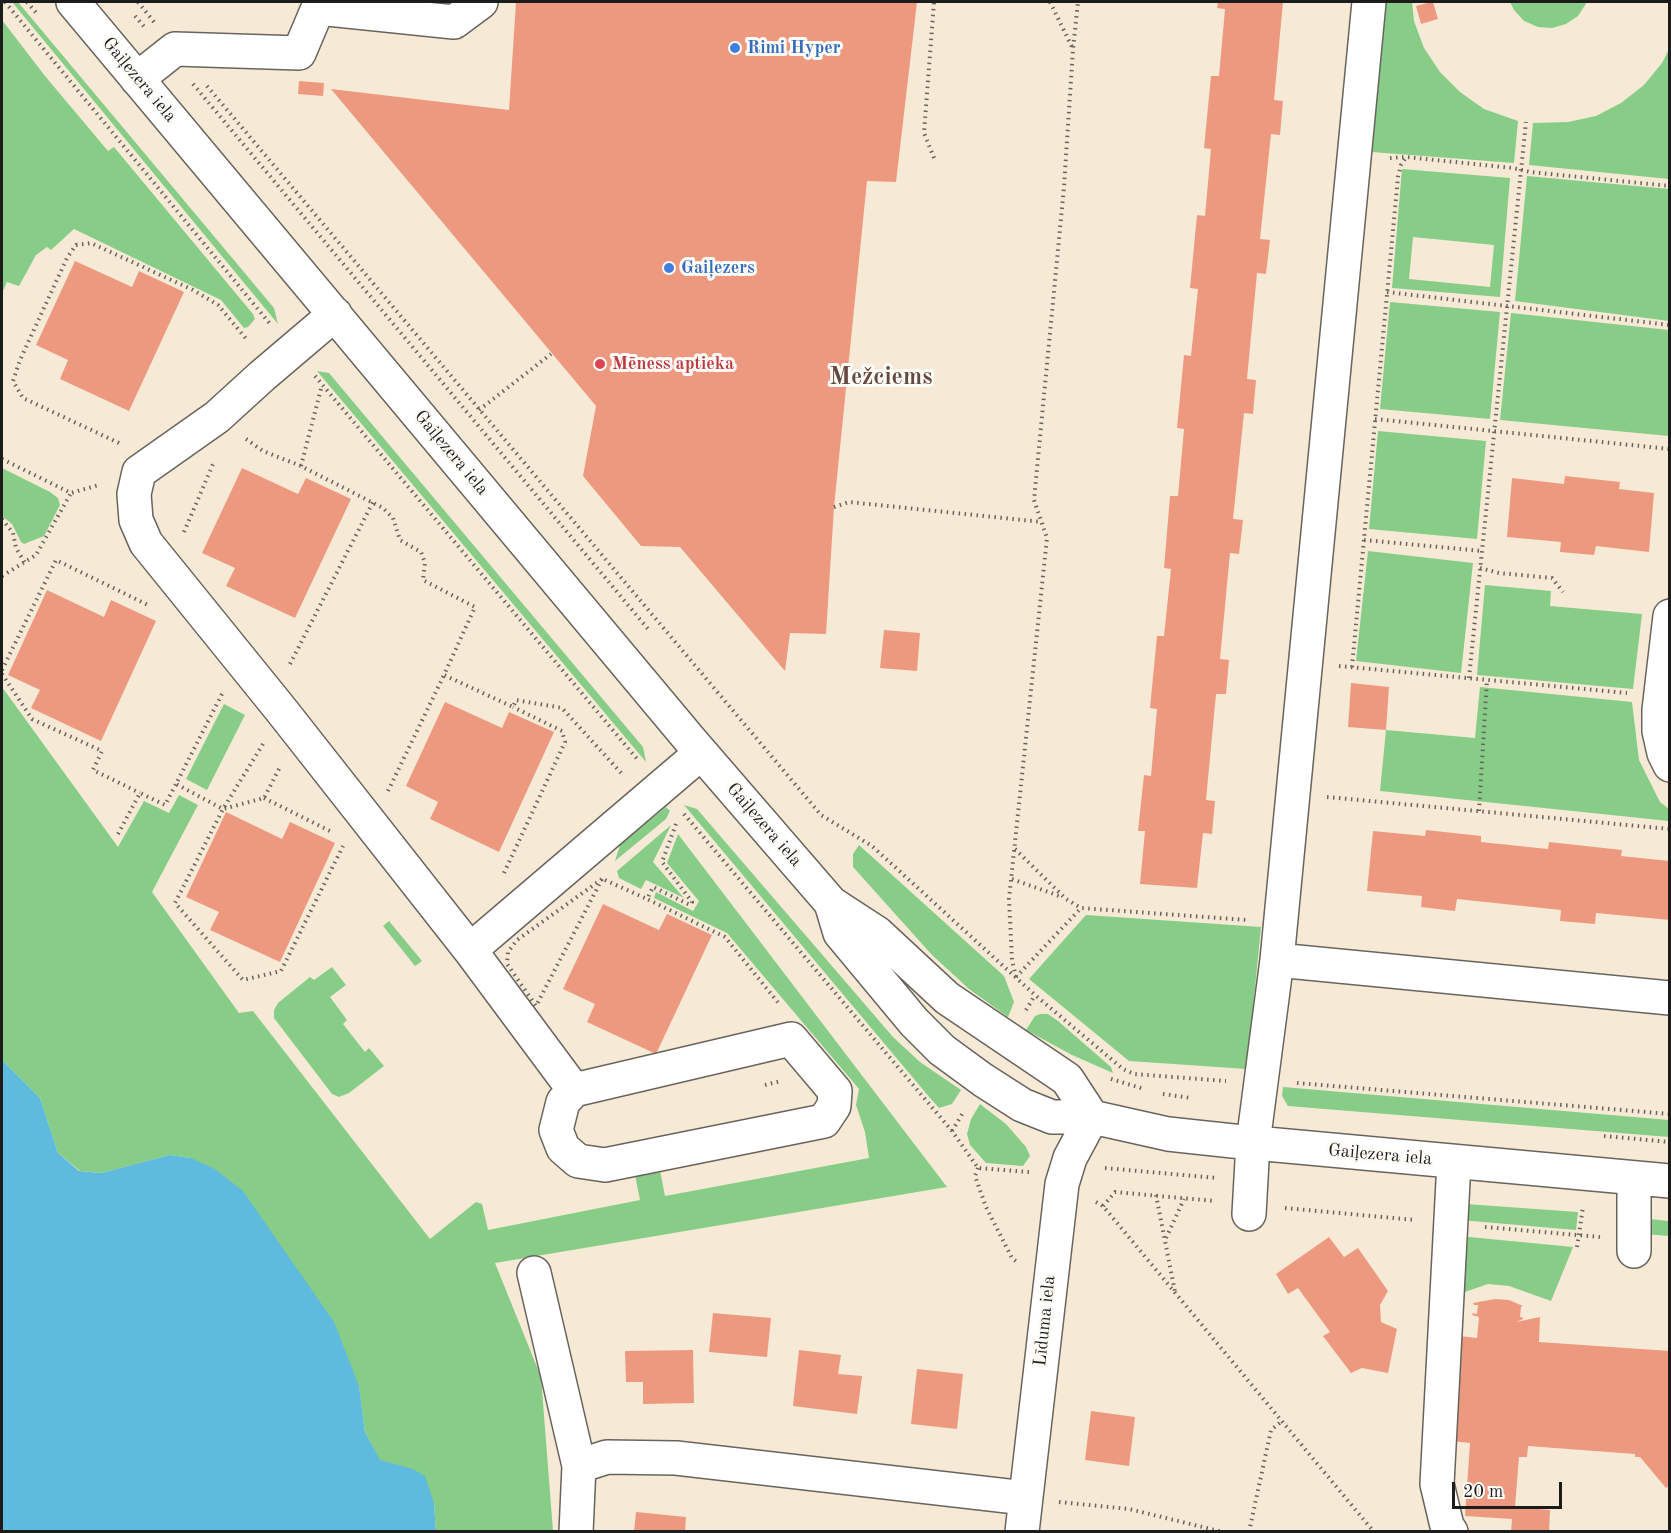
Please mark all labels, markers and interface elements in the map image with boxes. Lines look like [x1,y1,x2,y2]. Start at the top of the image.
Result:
street label: Gaiļezera iela [97,33,181,127]
place label: Rimi Hyper [747,37,841,59]
marker: Rimi Hyper [728,41,742,55]
place label: Gaiļezers [681,257,755,279]
marker: Gaiļezers [662,261,676,275]
place label: Mēness aptieka [612,353,734,375]
marker: Mēness aptieka [593,357,607,371]
district label: Mežciems [830,364,932,392]
street label: Gaiļezera iela [409,406,493,500]
street label: Gaiļezera iela [722,779,806,871]
street label: Gaiļezera iela [1327,1140,1433,1170]
street label: Līduma iela [1030,1275,1060,1367]
scale bar [1455,1470,1564,1508]
text: 20 m [1463,1483,1503,1501]

